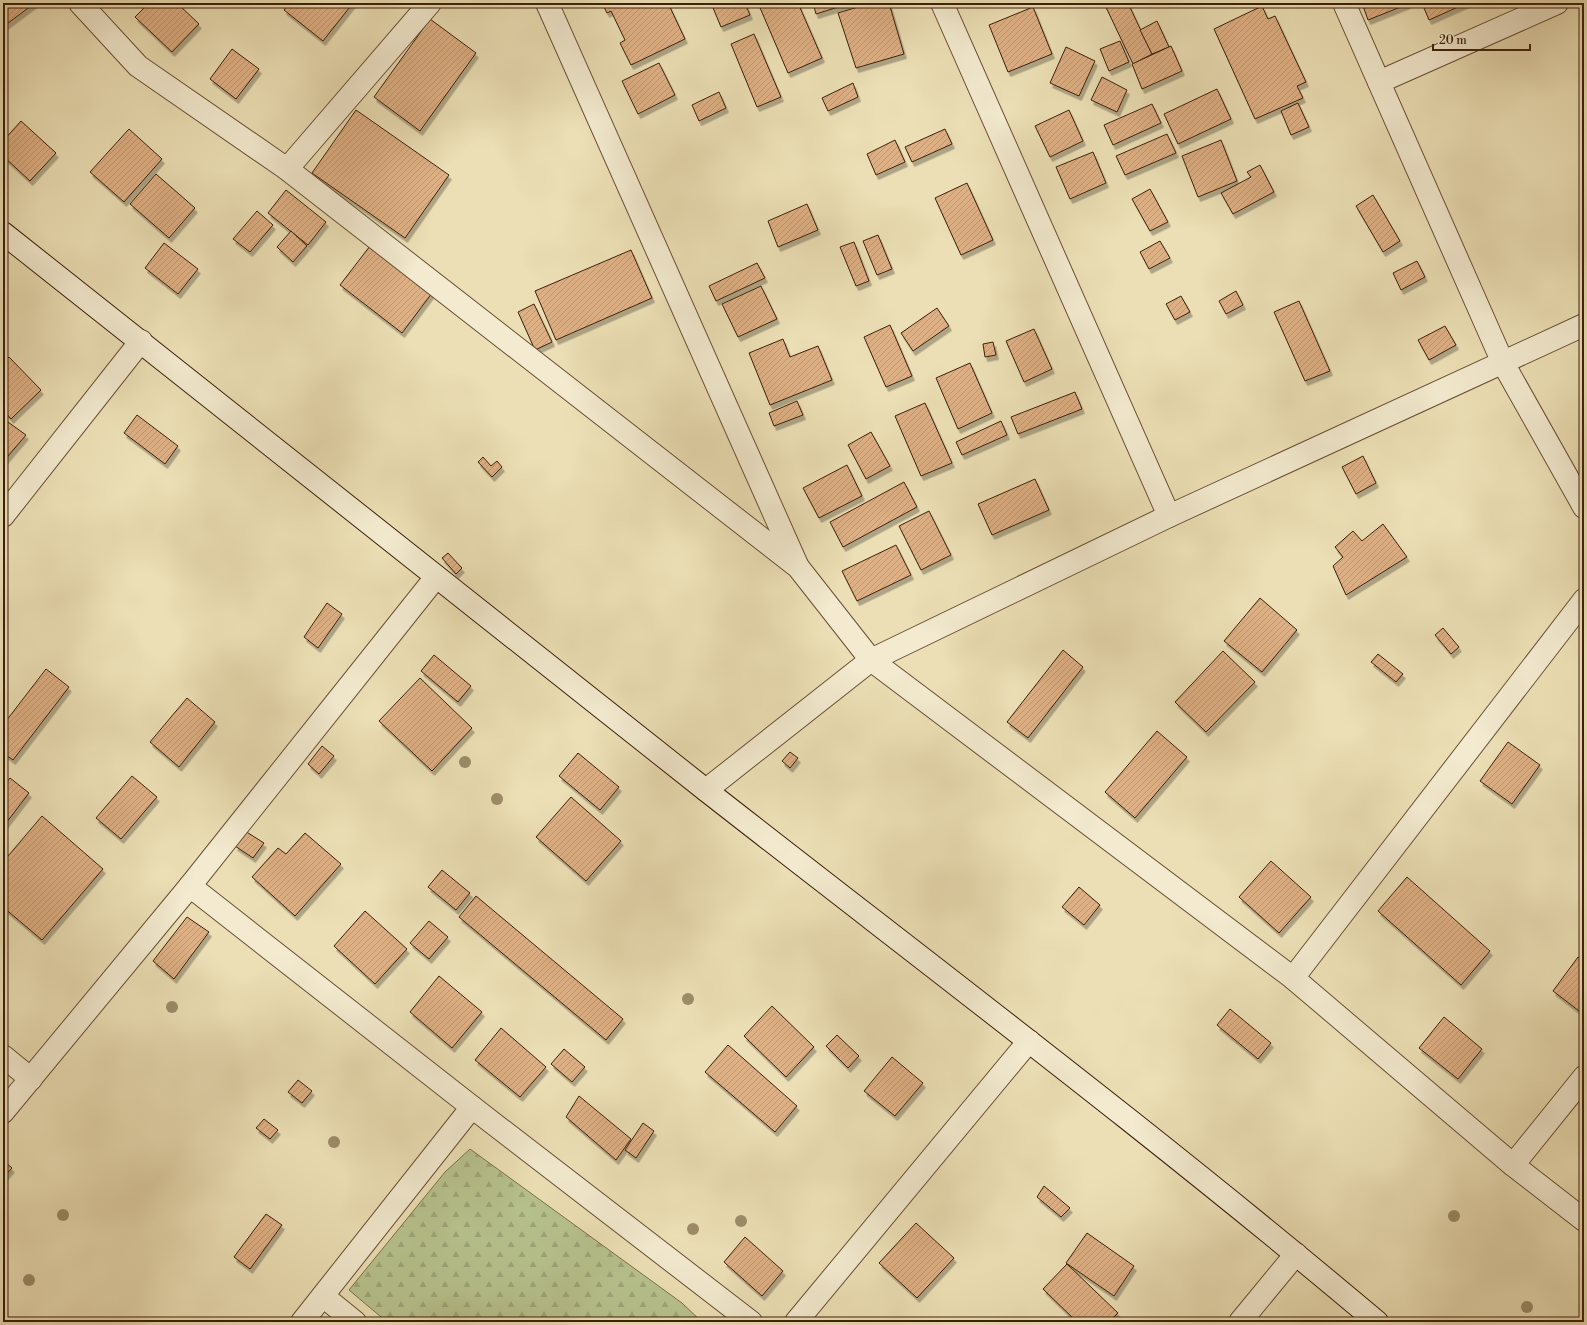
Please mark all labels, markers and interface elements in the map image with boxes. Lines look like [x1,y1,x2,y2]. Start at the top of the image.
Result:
scale bar [1433,26,1530,52]
text: 20 m [1439,33,1467,48]

